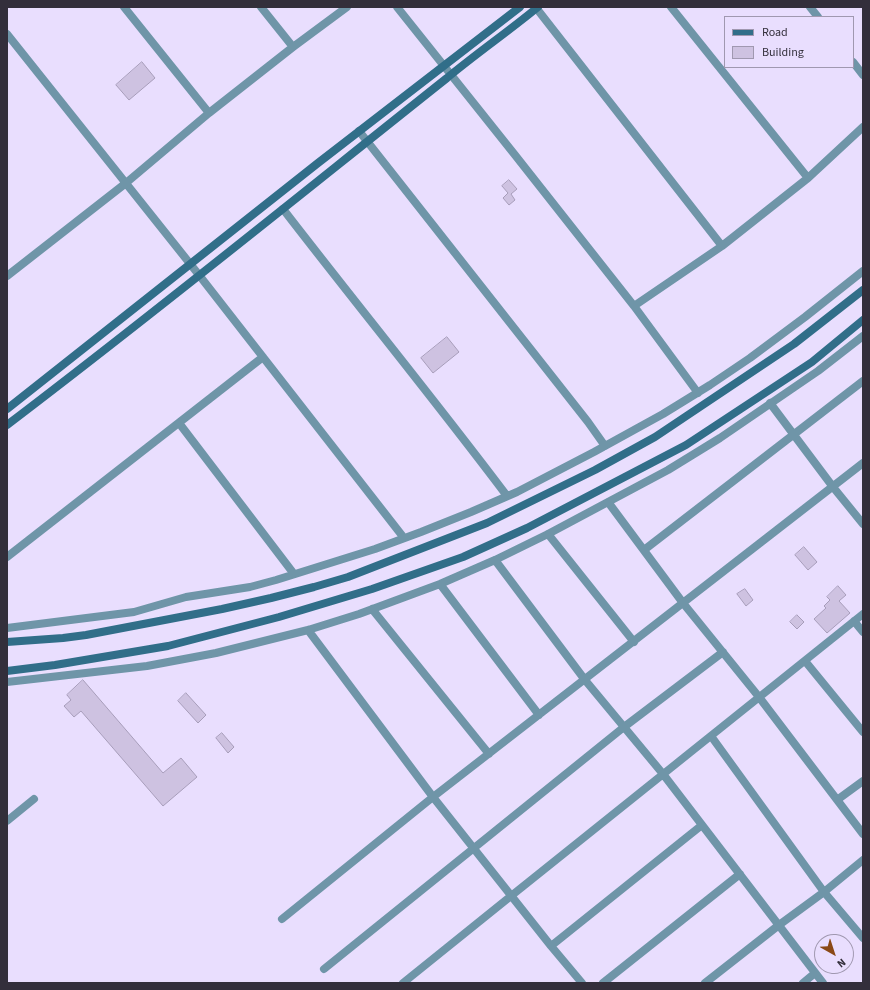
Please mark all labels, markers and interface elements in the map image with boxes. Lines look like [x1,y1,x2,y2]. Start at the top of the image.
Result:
legend [724,16,854,68]
text: Road [762,24,788,41]
text: Building [762,44,804,61]
north arrow [814,934,854,974]
text: N [834,955,849,971]

